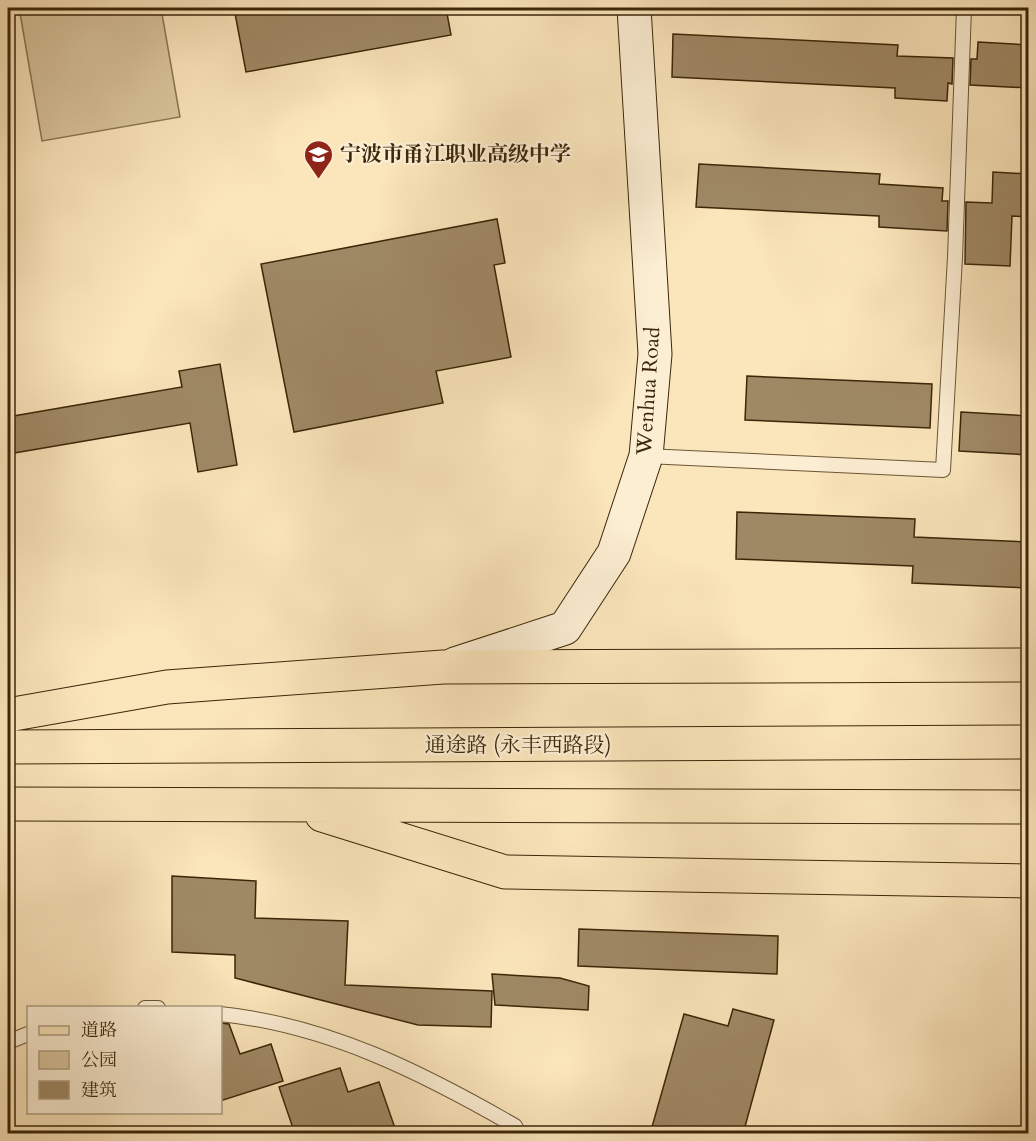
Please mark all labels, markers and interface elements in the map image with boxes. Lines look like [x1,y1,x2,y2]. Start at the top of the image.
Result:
school or university icon: 宁波市甬江职业高级中学 [303,138,335,180]
place label: 宁波市甬江职业高级中学 [340,140,571,169]
street label: Wenhua Road [629,326,667,457]
street label: 通途路 (永丰西路段) [425,731,611,760]
legend [27,1006,222,1114]
text: 道路 [81,1018,117,1043]
text: 公园 [81,1048,117,1073]
text: 建筑 [81,1078,117,1103]

